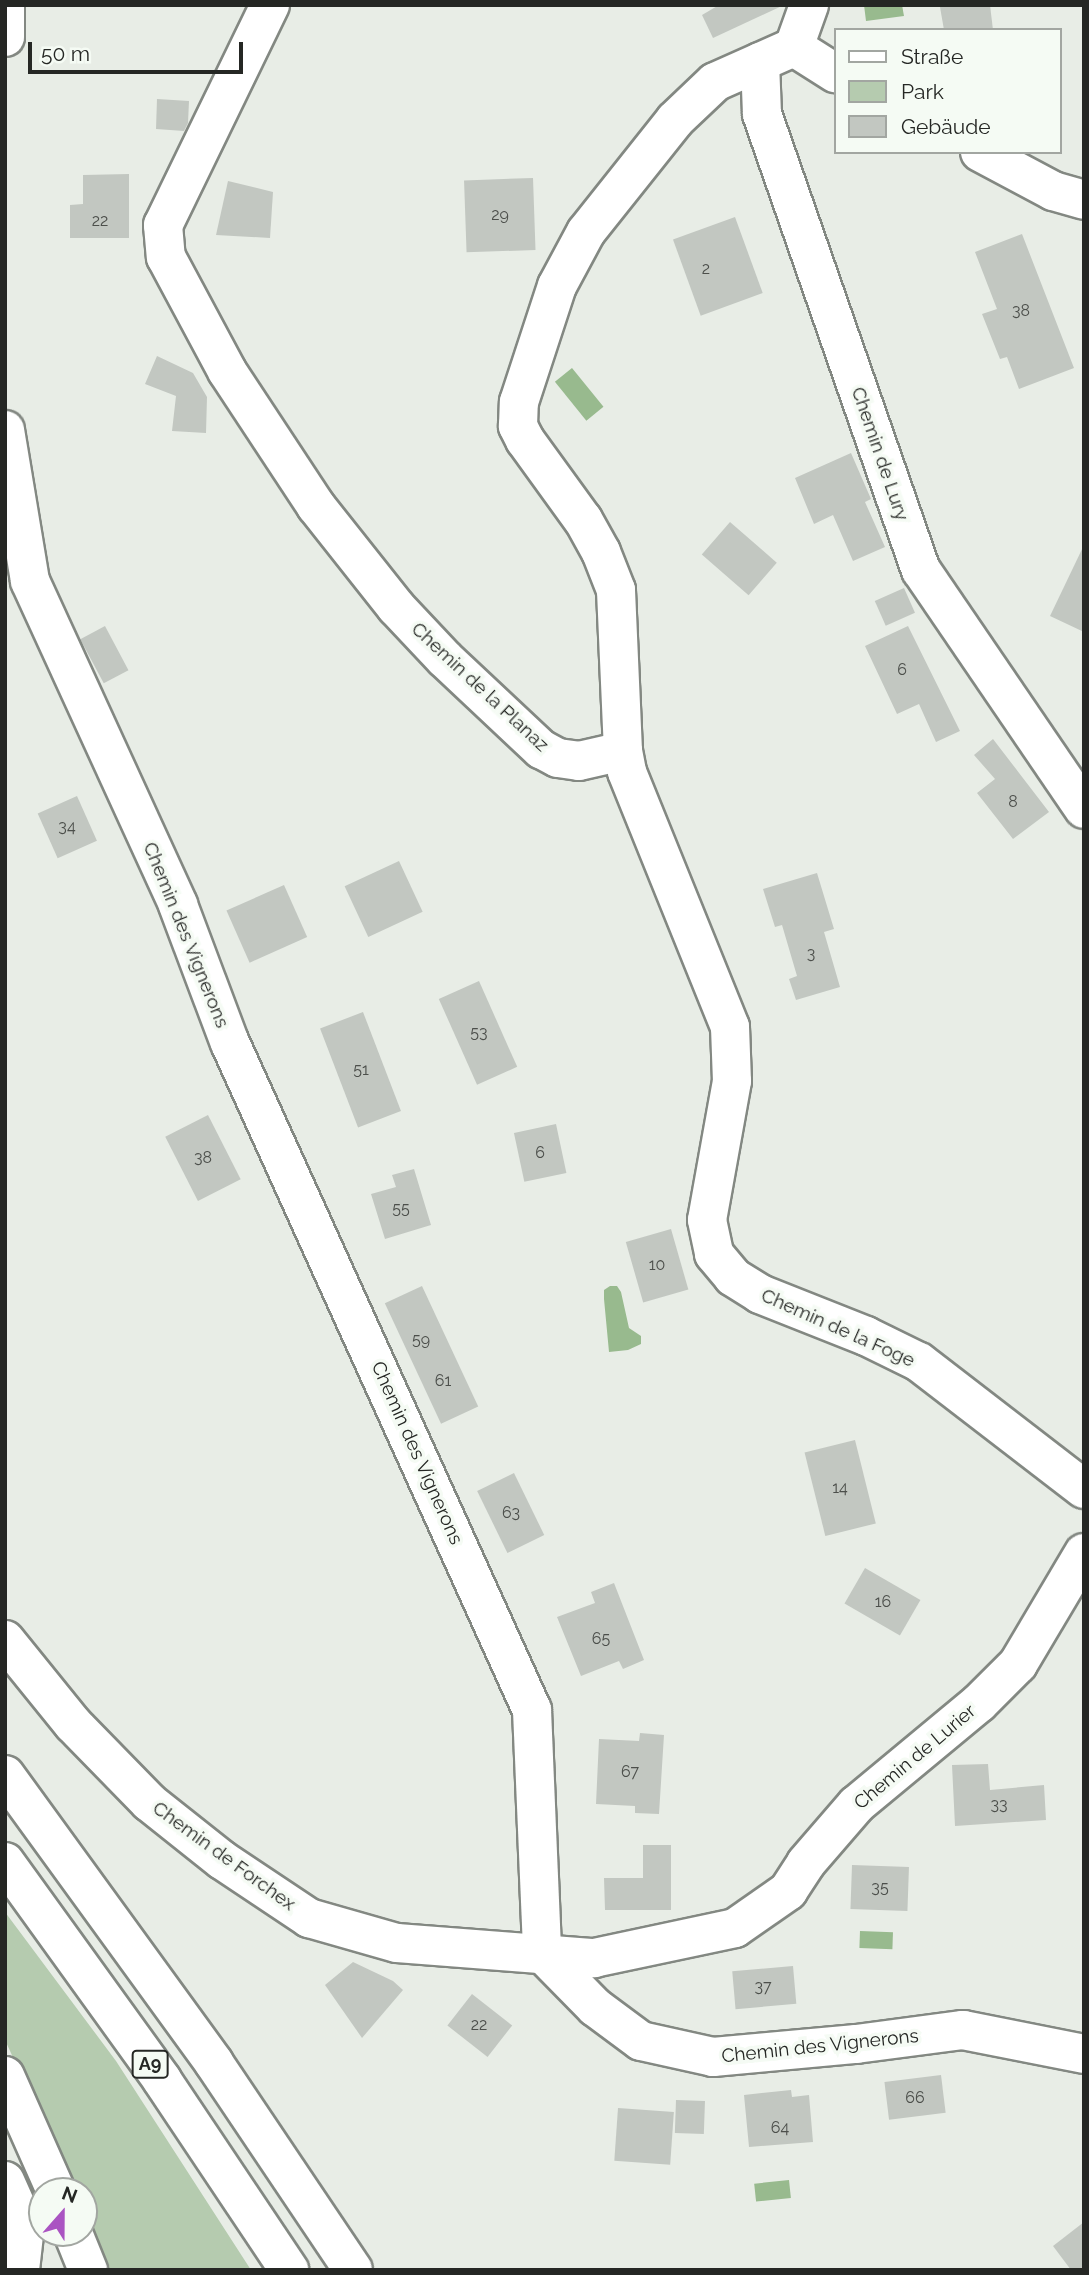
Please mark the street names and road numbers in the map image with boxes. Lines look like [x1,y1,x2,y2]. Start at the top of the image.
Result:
street label: Chemin de Lury [846,384,914,524]
street label: Chemin de la Planaz [407,618,553,756]
street label: Chemin des Vignerons [138,839,234,1031]
street label: Chemin de la Foge [758,1284,918,1372]
street label: Chemin des Vignerons [366,1358,468,1548]
street label: Chemin de Lurier [850,1700,980,1814]
street label: Chemin de Forchex [148,1797,300,1915]
street label: Chemin des Vignerons [720,2024,920,2068]
road number: A9 [131,2050,169,2078]

